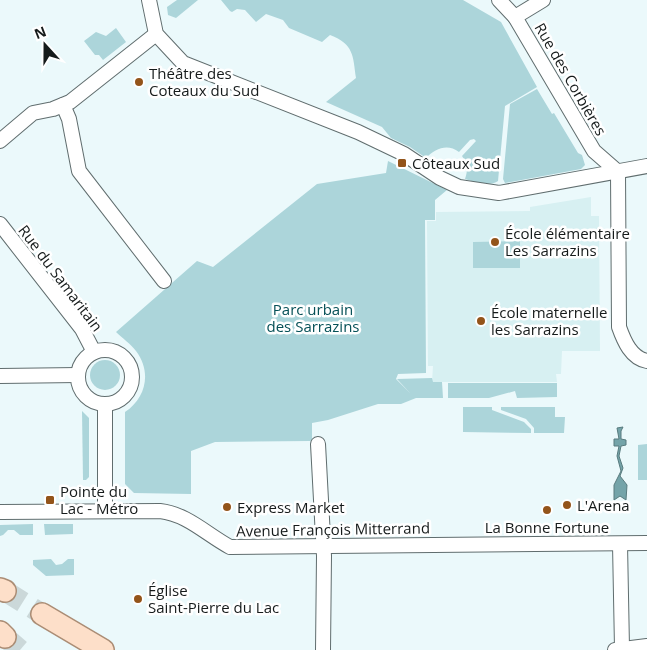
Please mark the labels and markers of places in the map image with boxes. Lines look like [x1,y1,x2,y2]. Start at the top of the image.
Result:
place label: Théâtre des Coteaux du Sud [149,63,259,100]
marker: Théâtre des Coteaux du Sud [133,76,145,88]
place label: Côteaux Sud [412,153,500,173]
marker: Côteaux Sud [396,157,408,169]
place label: École élémentaire Les Sarrazins [505,223,630,260]
marker: École élémentaire Les Sarrazins [489,236,501,248]
place label: École maternelle les Sarrazins [491,302,607,339]
marker: École maternelle les Sarrazins [475,315,487,327]
place label: Pointe du Lac - Métro [60,481,138,518]
marker: Pointe du Lac - Métro [44,494,56,506]
place label: L'Arena [577,495,630,515]
place label: Express Market [237,497,345,517]
marker: L'Arena [561,499,573,511]
marker: Express Market [221,501,233,513]
marker: La Bonne Fortune [541,504,553,516]
place label: La Bonne Fortune [485,517,609,537]
place label: Église Saint-Pierre du Lac [148,580,279,617]
marker: Église Saint-Pierre du Lac [132,593,144,605]

